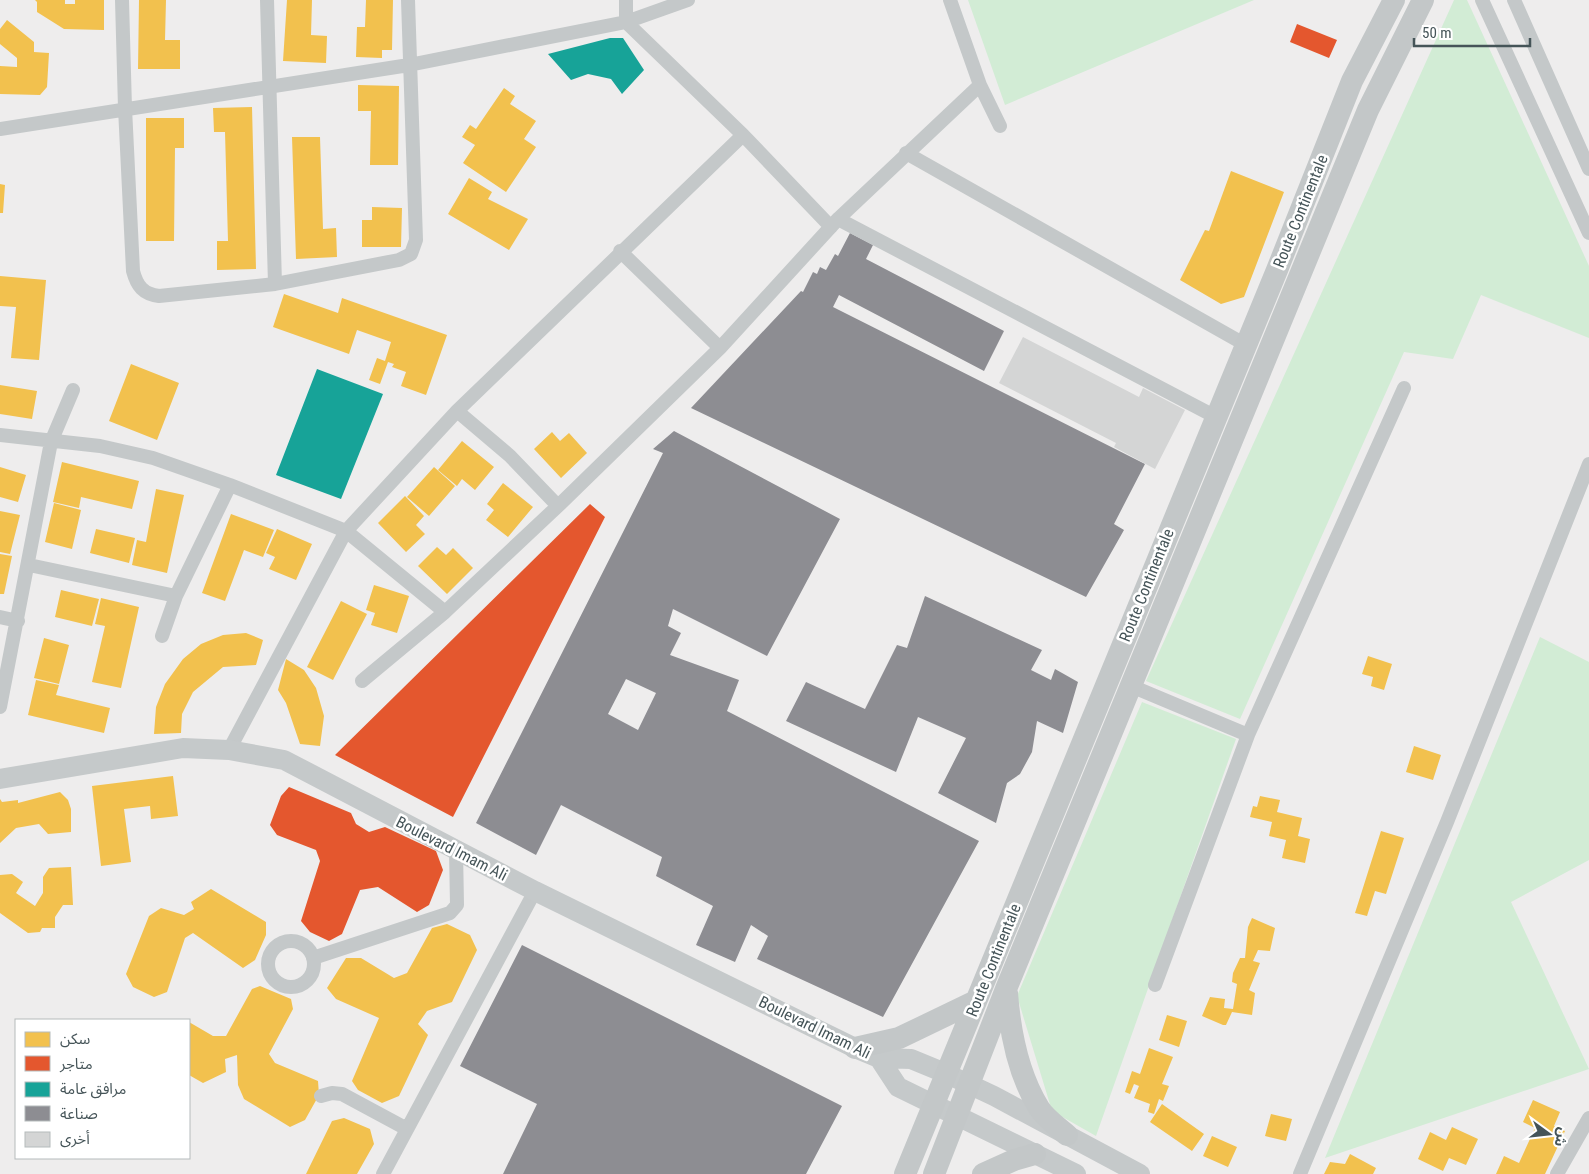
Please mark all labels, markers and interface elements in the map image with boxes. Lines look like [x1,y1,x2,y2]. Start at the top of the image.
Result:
scale bar [1414,15,1530,47]
text: 50 m [1422,24,1452,42]
street label: Route Continentale [1269,152,1332,270]
street label: Route Continentale [1115,526,1178,644]
street label: Boulevard Imam Ali [393,812,511,885]
street label: Route Continentale [962,901,1025,1019]
street label: Boulevard Imam Ali [756,992,874,1063]
legend [15,1019,190,1159]
text: سكن [60,1030,91,1048]
text: متاجر [59,1055,93,1073]
text: مرافق عامة [60,1080,126,1099]
text: صناعة [60,1105,98,1123]
north arrow [1524,1109,1574,1159]
text: ش [1551,1126,1572,1149]
text: أخرى [60,1130,90,1148]

